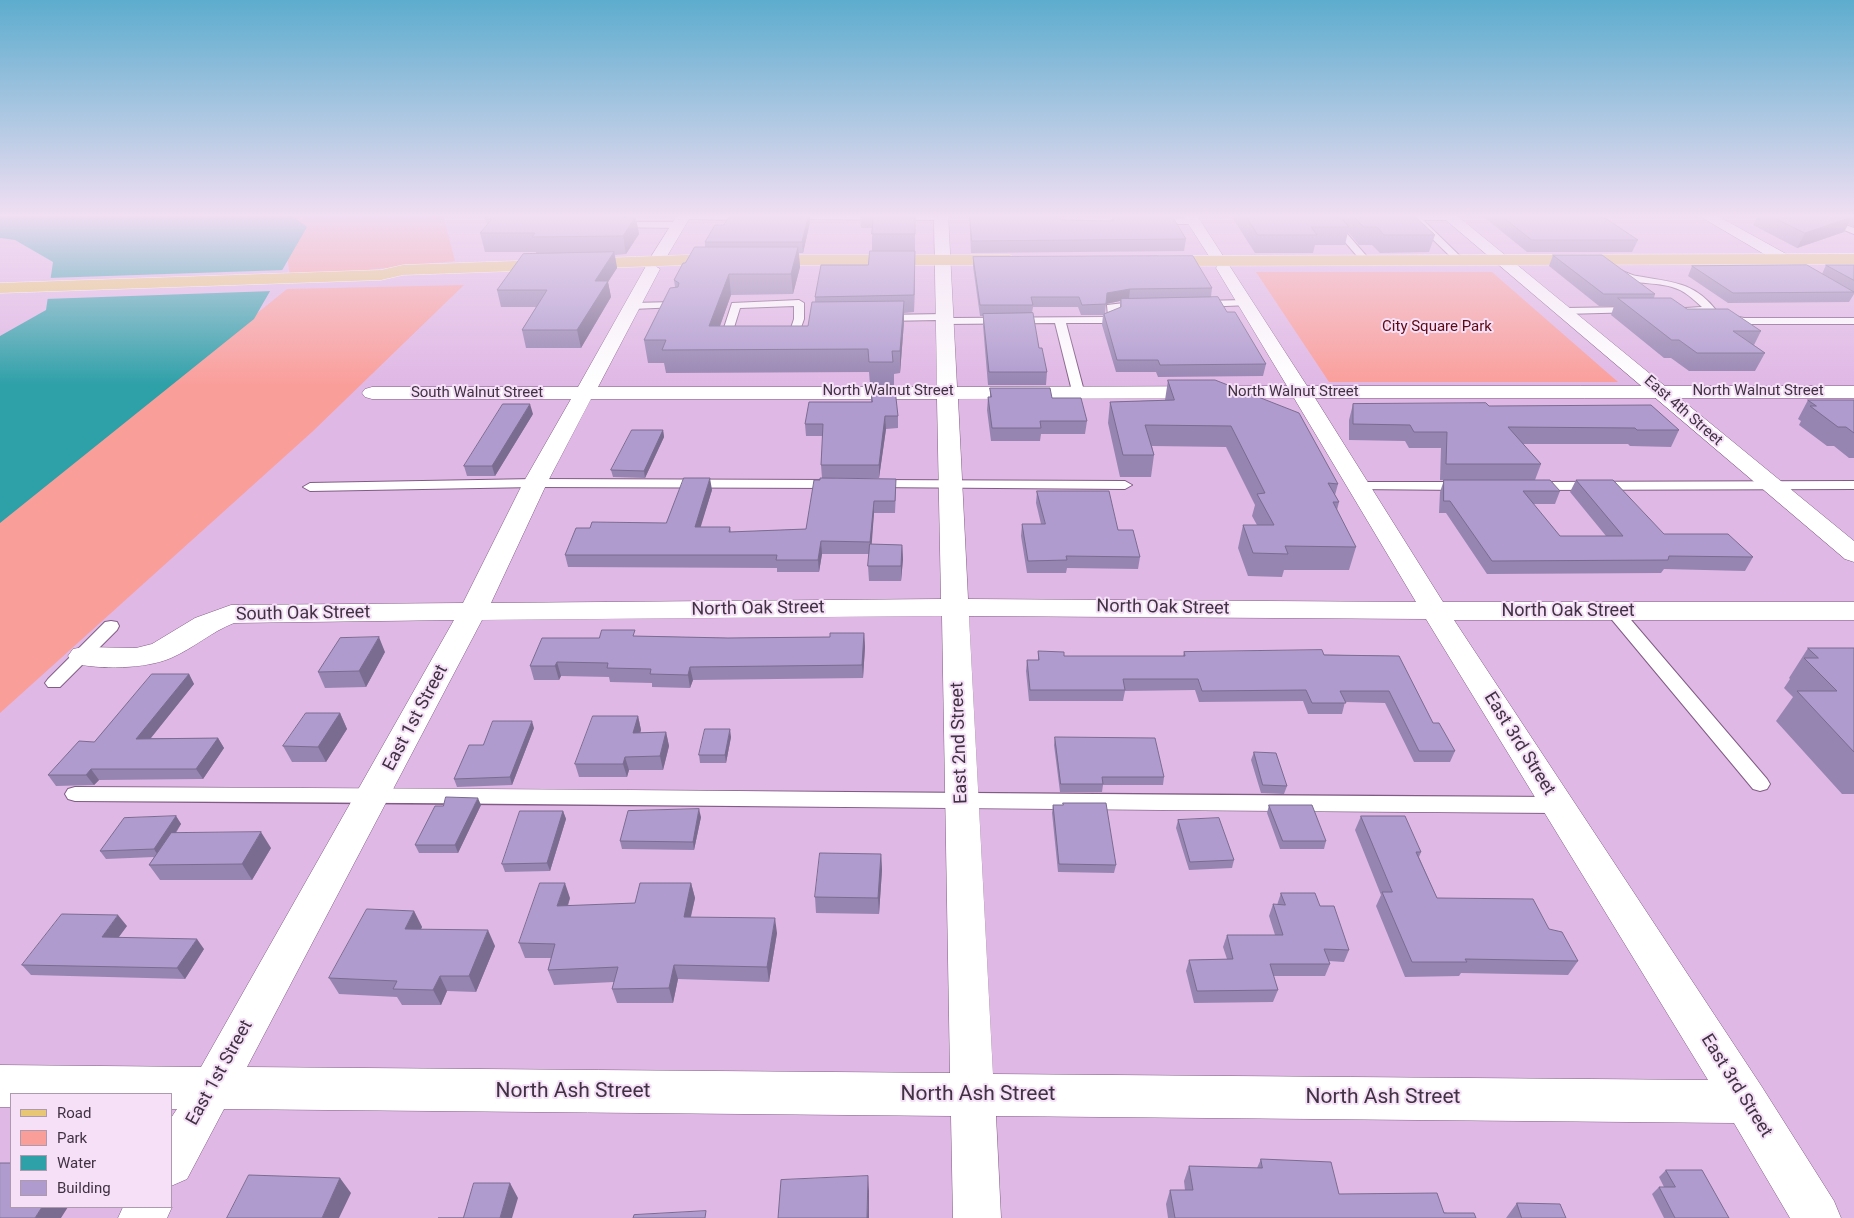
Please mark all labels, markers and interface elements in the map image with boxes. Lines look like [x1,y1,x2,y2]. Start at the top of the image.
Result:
park label: City Square Park [1382,318,1492,336]
street label: East 4th Street [1640,372,1726,450]
street label: North Walnut Street [822,382,954,400]
street label: North Walnut Street [1692,382,1824,400]
street label: North Walnut Street [1227,383,1359,401]
street label: South Walnut Street [411,384,543,402]
street label: North Oak Street [1096,596,1230,620]
street label: North Oak Street [691,597,825,621]
street label: North Oak Street [1501,600,1635,622]
street label: South Oak Street [236,602,370,626]
street label: East 1st Street [379,661,453,775]
street label: East 2nd Street [947,682,973,804]
street label: East 3rd Street [1479,688,1559,800]
street label: East 1st Street [182,1017,258,1129]
street label: East 3rd Street [1696,1030,1776,1142]
street label: North Ash Street [496,1079,650,1105]
street label: North Ash Street [901,1082,1055,1108]
street label: North Ash Street [1306,1085,1460,1111]
legend [10,1093,172,1208]
text: Road [57,1104,91,1122]
text: Park [57,1129,87,1147]
text: Water [57,1154,96,1172]
text: Building [57,1179,111,1197]

